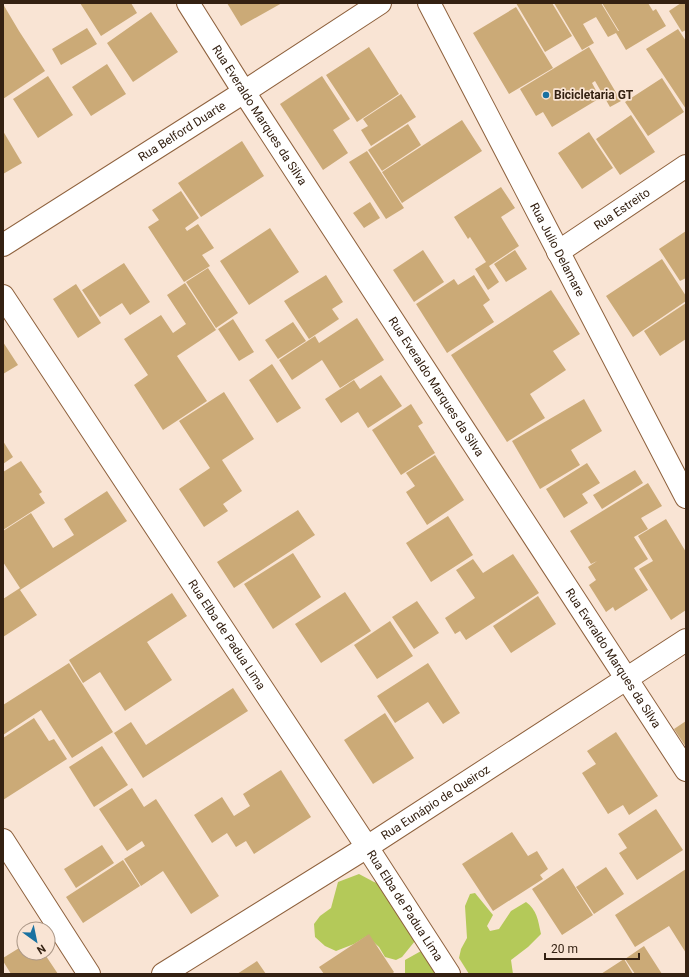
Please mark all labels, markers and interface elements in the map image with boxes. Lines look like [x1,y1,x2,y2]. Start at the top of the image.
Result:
street label: Rua Everaldo Marques da Silva [209,43,310,188]
place label: Bicicletaria GT [554,88,634,102]
marker: Bicicletaria GT [541,90,551,100]
street label: Rua Belford Duarte [136,98,228,164]
street label: Rua Estreito [591,185,653,233]
street label: Rua Julio Delamare [527,200,587,299]
street label: Rua Everaldo Marques da Silva [386,314,487,459]
street label: Rua Elba de Padua Lima [185,577,268,692]
street label: Rua Everaldo Marques da Silva [563,586,664,731]
street label: Rua Eunápio de Queiroz [379,762,492,843]
street label: Rua Elba de Padua Lima [364,847,446,964]
north arrow [16,921,56,961]
scale bar [545,935,639,961]
text: N [34,941,48,957]
text: 20 m [551,942,578,956]

